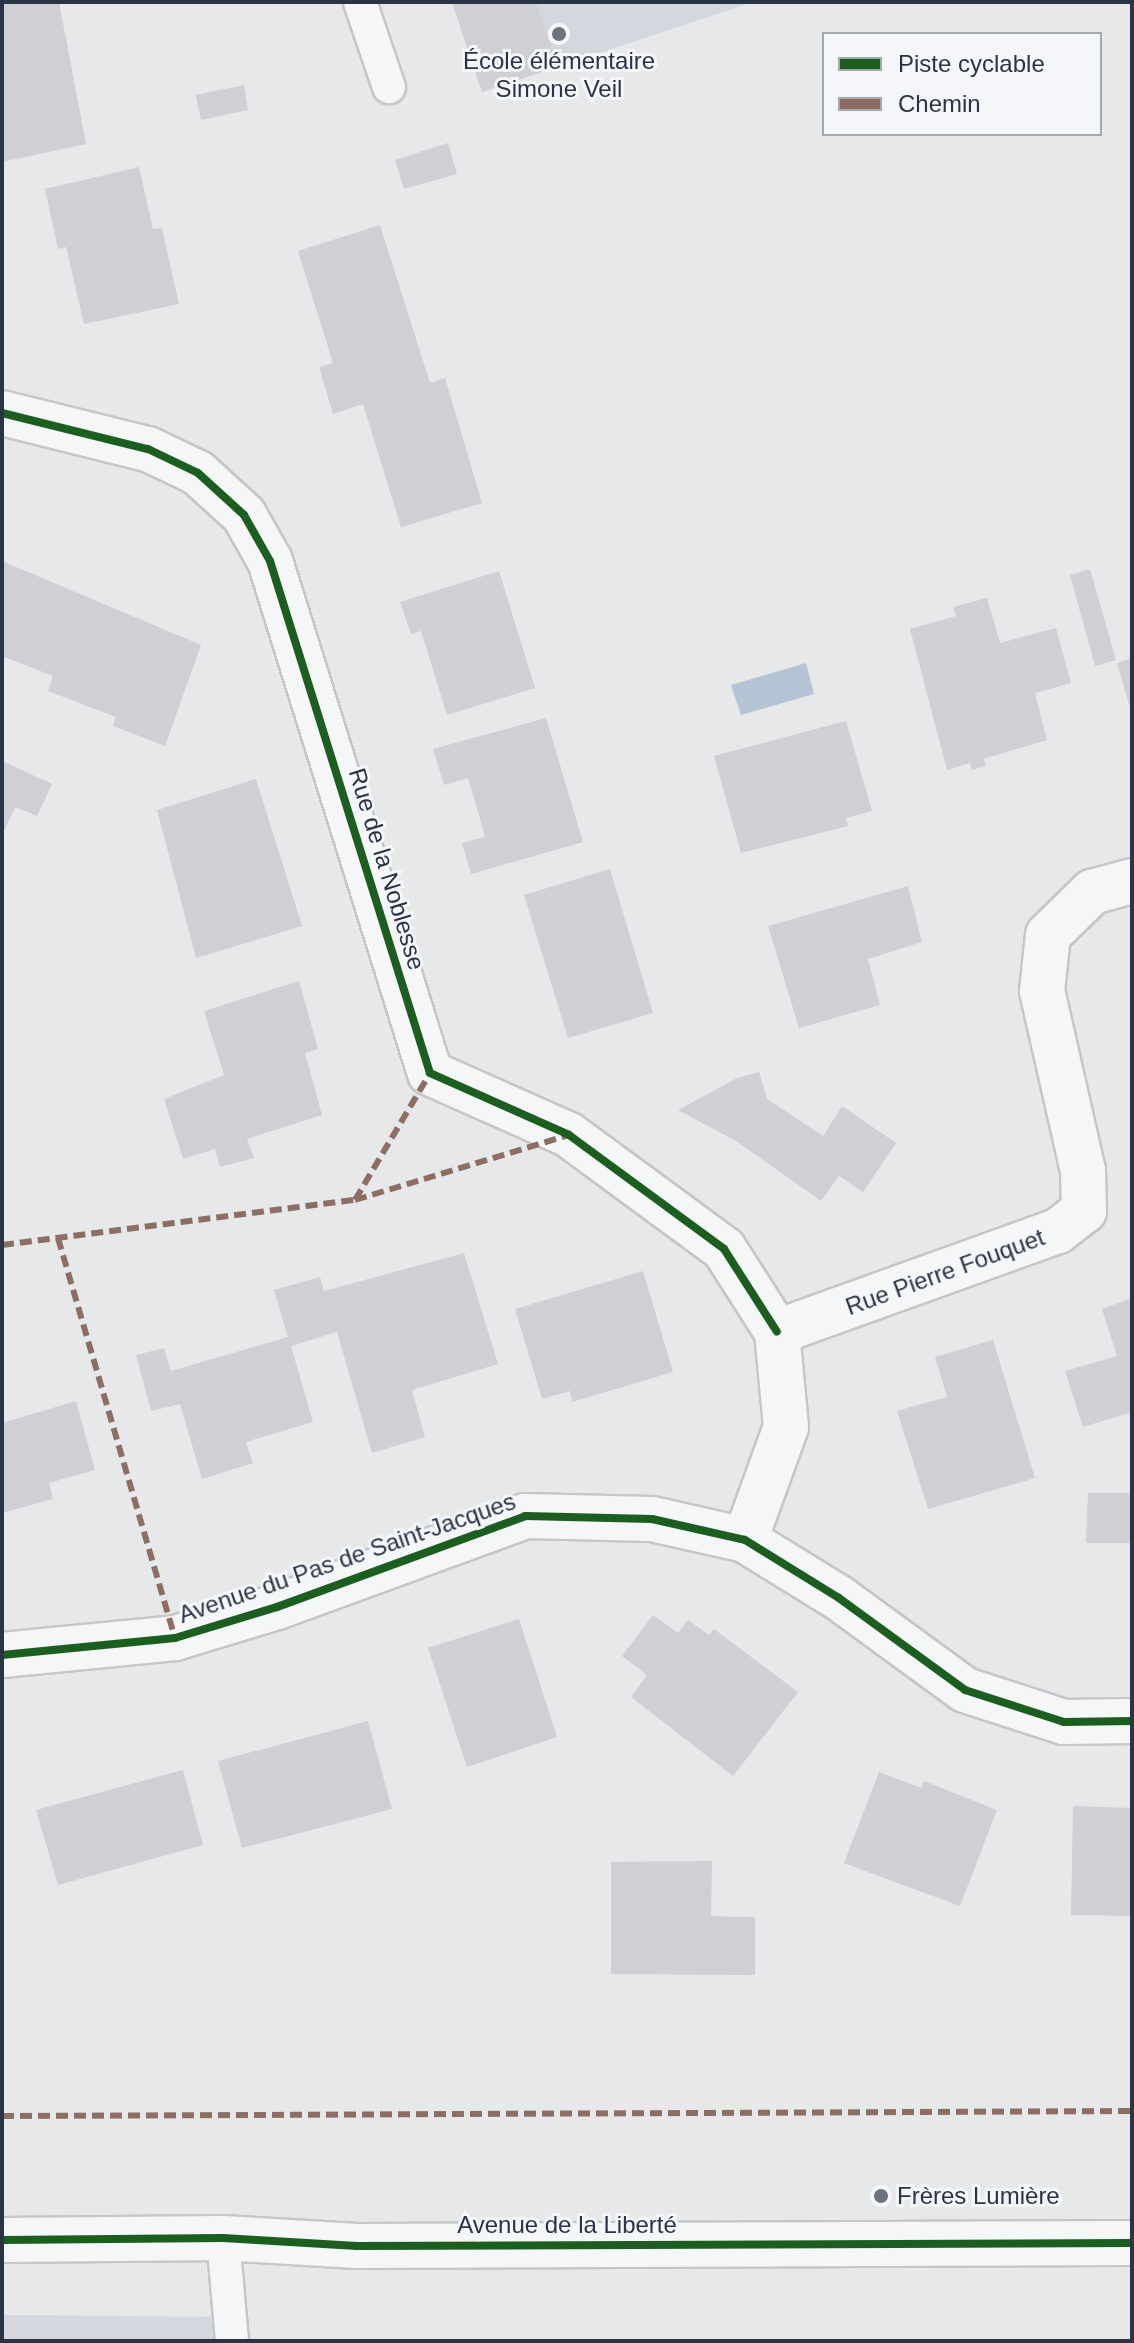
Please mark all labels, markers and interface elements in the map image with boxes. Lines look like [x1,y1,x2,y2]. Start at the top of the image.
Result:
marker: École élémentaire Simone Veil [550,25,568,43]
legend [822,32,1102,136]
place label: École élémentaire Simone Veil [463,47,655,103]
text: Piste cyclable [898,50,1045,77]
text: Chemin [898,90,981,117]
street label: Rue de la Noblesse [343,765,431,973]
street label: Rue Pierre Fouquet [842,1223,1048,1321]
street label: Avenue du Pas de Saint-Jacques [175,1487,519,1629]
place label: Frères Lumière [897,2182,1060,2210]
marker: Frères Lumière [872,2187,890,2205]
street label: Avenue de la Liberté [457,2211,677,2239]

